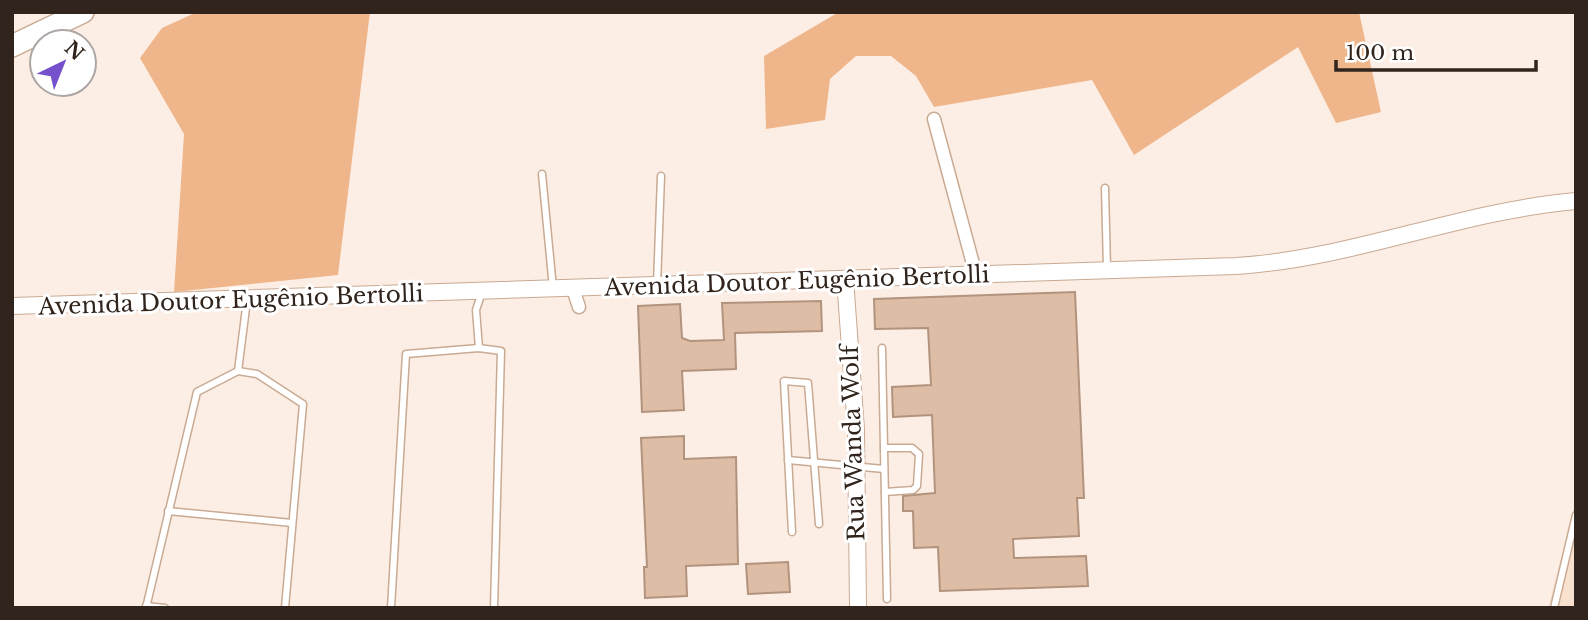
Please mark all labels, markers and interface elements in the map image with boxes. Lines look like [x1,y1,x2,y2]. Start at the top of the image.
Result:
north arrow [28,28,98,98]
scale bar [1336,28,1536,72]
text: N [60,36,89,66]
text: 100 m [1346,40,1414,66]
street label: Avenida Doutor Eugênio Bertolli [603,260,990,302]
street label: Avenida Doutor Eugênio Bertolli [37,279,424,321]
street label: Rua Wanda Wolf [835,342,870,542]

